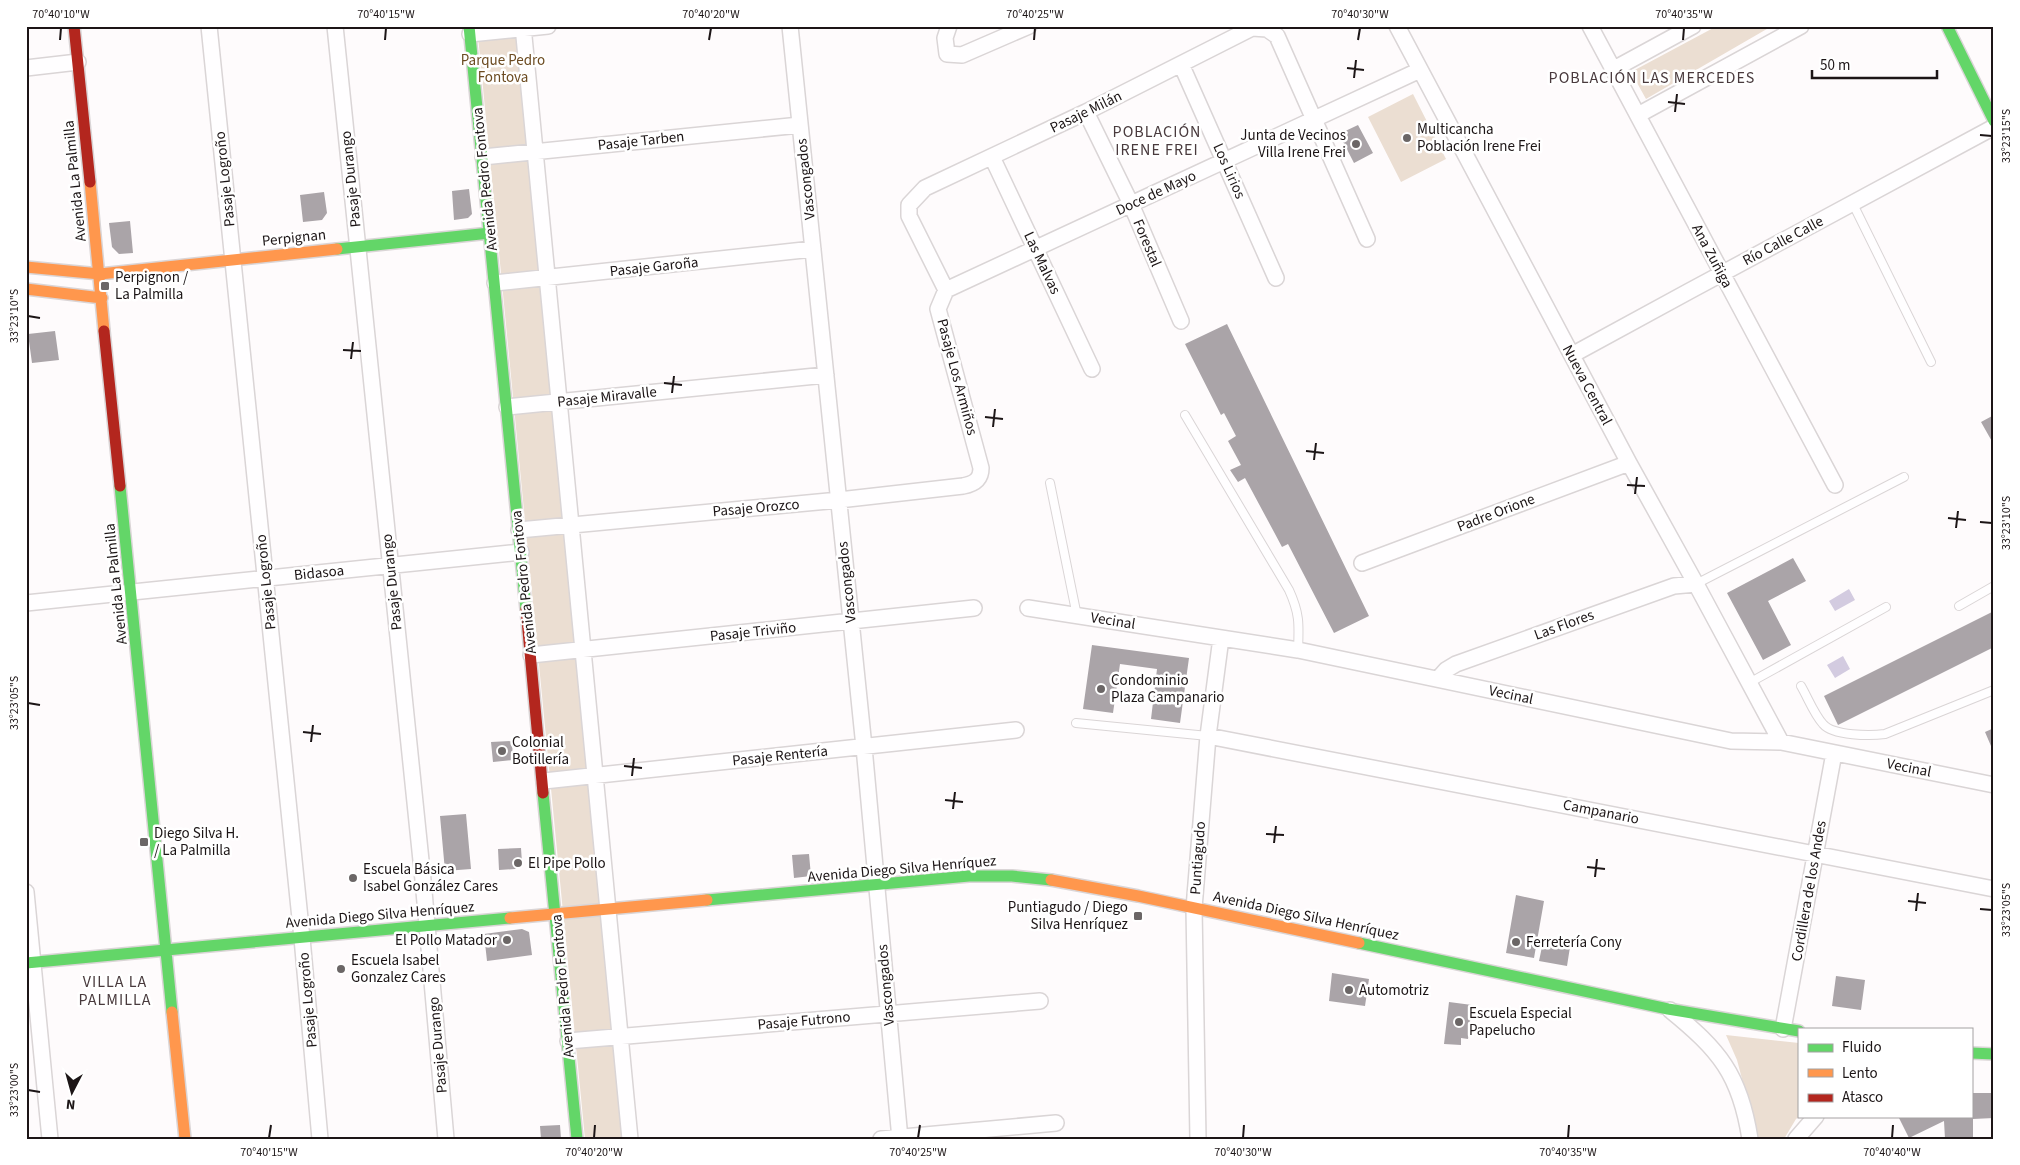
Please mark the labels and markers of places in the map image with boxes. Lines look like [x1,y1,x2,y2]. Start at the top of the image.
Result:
place label: Multicancha Población Irene Frei [1417,119,1541,157]
place label: Junta de Vecinos Villa Irene Frei [1240,125,1346,163]
marker: Multicancha Población Irene Frei [1401,132,1413,144]
marker: Junta de Vecinos Villa Irene Frei [1350,138,1362,150]
place label: Perpignon / La Palmilla [115,267,189,305]
marker: Perpignon / La Palmilla [99,280,111,292]
place label: Condominio Plaza Campanario [1111,670,1225,708]
marker: Condominio Plaza Campanario [1095,683,1107,695]
place label: Colonial Botillería [512,732,569,770]
marker: Colonial Botillería [496,745,508,757]
place label: Diego Silva H. / La Palmilla [154,823,239,861]
marker: Diego Silva H. / La Palmilla [138,836,150,848]
place label: El Pipe Pollo [528,853,606,874]
marker: El Pipe Pollo [512,857,524,869]
place label: Escuela Básica Isabel González Cares [363,859,498,897]
marker: Escuela Básica Isabel González Cares [347,872,359,884]
place label: Puntiagudo / Diego Silva Henríquez [1008,897,1128,935]
marker: Puntiagudo / Diego Silva Henríquez [1132,910,1144,922]
place label: El Pollo Matador [395,930,498,951]
place label: Ferretería Cony [1526,932,1622,953]
marker: El Pollo Matador [501,934,513,946]
marker: Ferretería Cony [1510,936,1522,948]
place label: Escuela Isabel Gonzalez Cares [351,950,446,988]
marker: Escuela Isabel Gonzalez Cares [335,963,347,975]
place label: Automotriz [1359,980,1429,1001]
marker: Automotriz [1343,984,1355,996]
place label: Escuela Especial Papelucho [1469,1003,1572,1041]
marker: Escuela Especial Papelucho [1453,1016,1465,1028]

